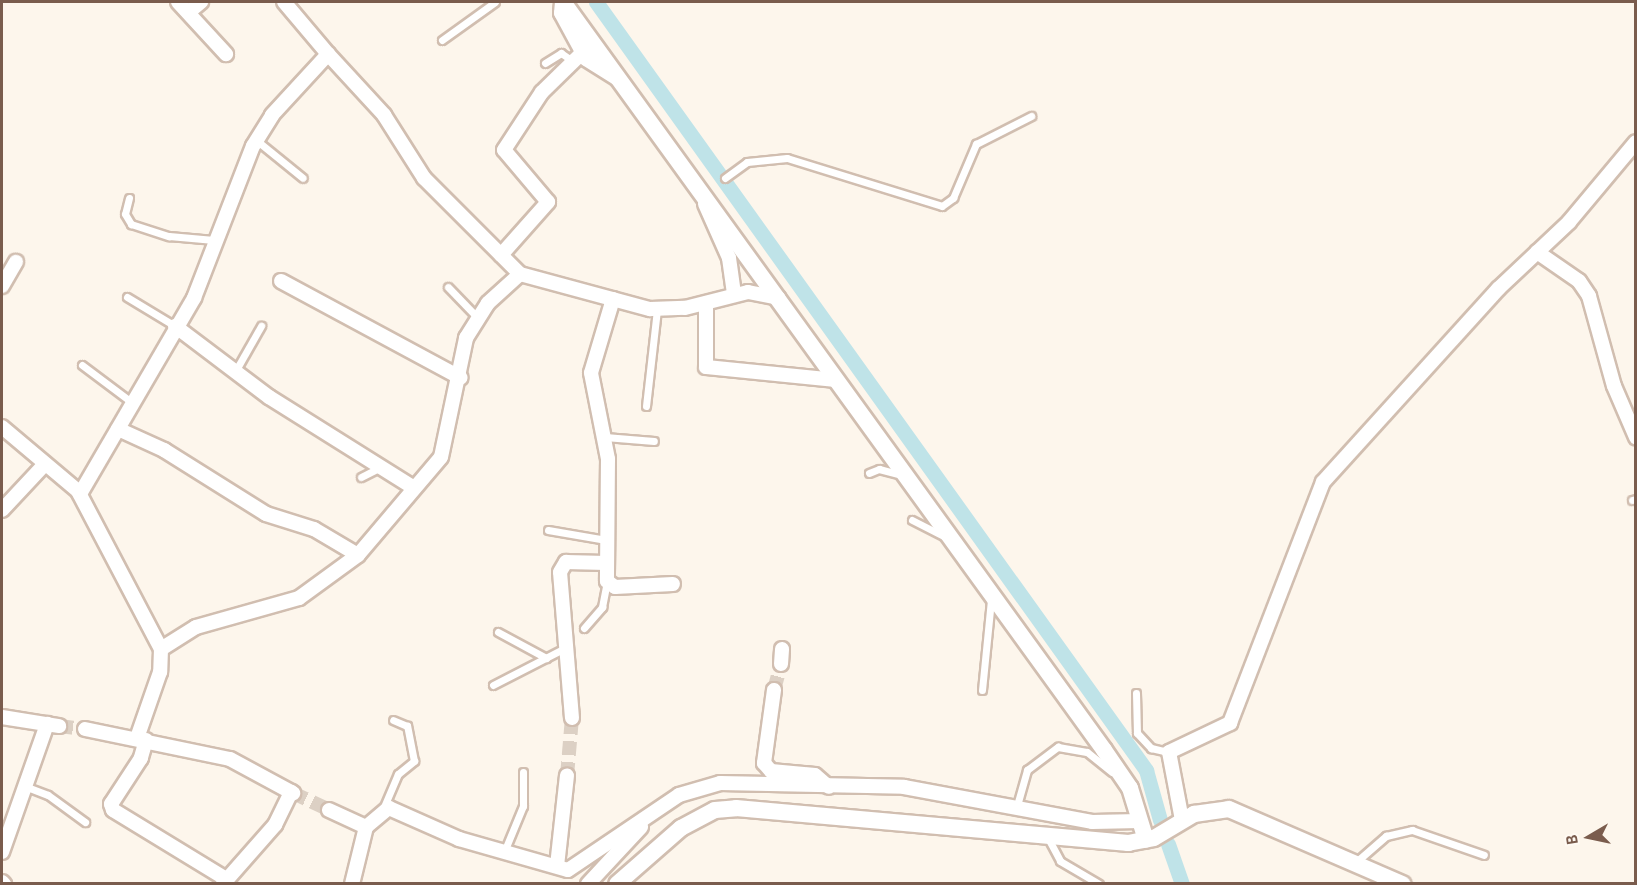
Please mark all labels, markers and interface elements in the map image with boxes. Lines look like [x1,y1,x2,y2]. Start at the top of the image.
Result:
north arrow [1559,807,1619,867]
text: B [1560,833,1583,846]

